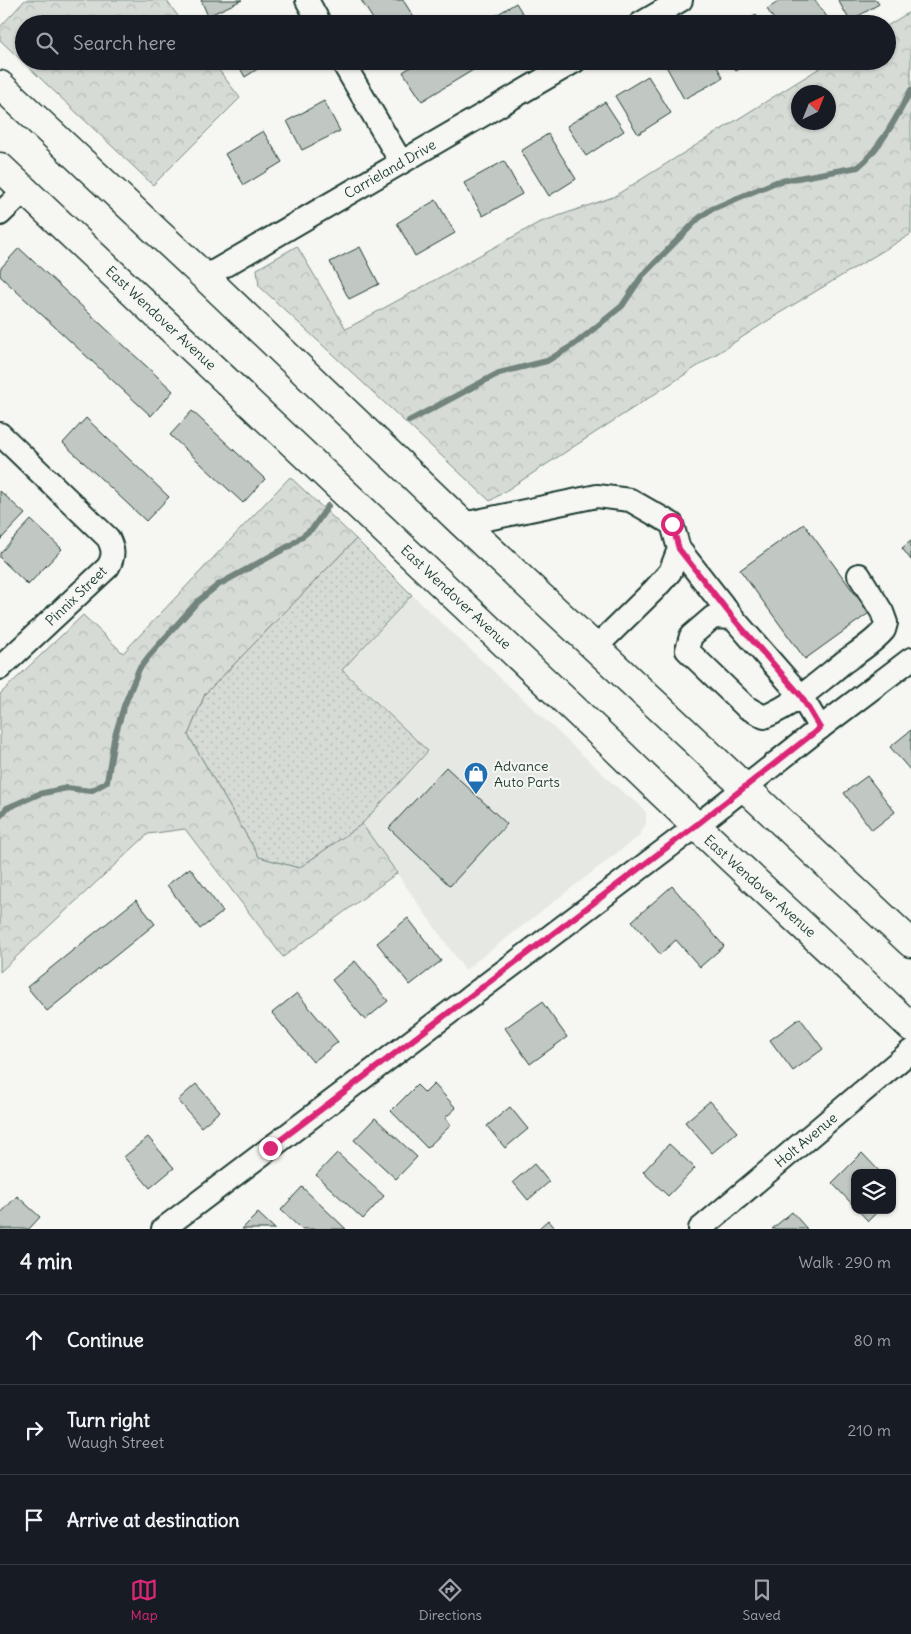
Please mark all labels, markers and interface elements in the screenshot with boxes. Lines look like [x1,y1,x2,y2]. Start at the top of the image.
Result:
search box [15,15,896,70]
icon: search [33,29,61,57]
text: Search here [73,31,176,55]
north arrow [791,85,836,130]
street label: Carrieland Drive [341,135,439,203]
street label: East Wendover Avenue [102,262,220,374]
route start [661,513,684,536]
street label: East Wendover Avenue [397,541,515,653]
street label: Pinnix Street [42,562,111,630]
place label: Advance Auto Parts [494,757,560,791]
shop icon: Advance Auto Parts [463,761,489,795]
street label: East Wendover Avenue [700,831,820,941]
street label: Holt Avenue [771,1109,841,1171]
route end [259,1137,282,1160]
map controls [851,1169,896,1214]
button: layers [851,1169,896,1214]
text: 4 min [20,1248,72,1275]
text: Walk · 290 m [799,1252,891,1272]
icon: ahead [20,1326,48,1354]
text: Continue [67,1328,144,1352]
text: 80 m [853,1330,891,1350]
text: Turn right [67,1408,150,1432]
icon: right [20,1416,48,1444]
text: 210 m [848,1420,891,1440]
text: Waugh Street [67,1432,164,1452]
icon: arrive [20,1506,48,1534]
text: Arrive at destination [67,1508,240,1532]
tab: Map [130,1576,158,1624]
tab: Directions [419,1576,482,1624]
tab: Saved [742,1576,781,1624]

